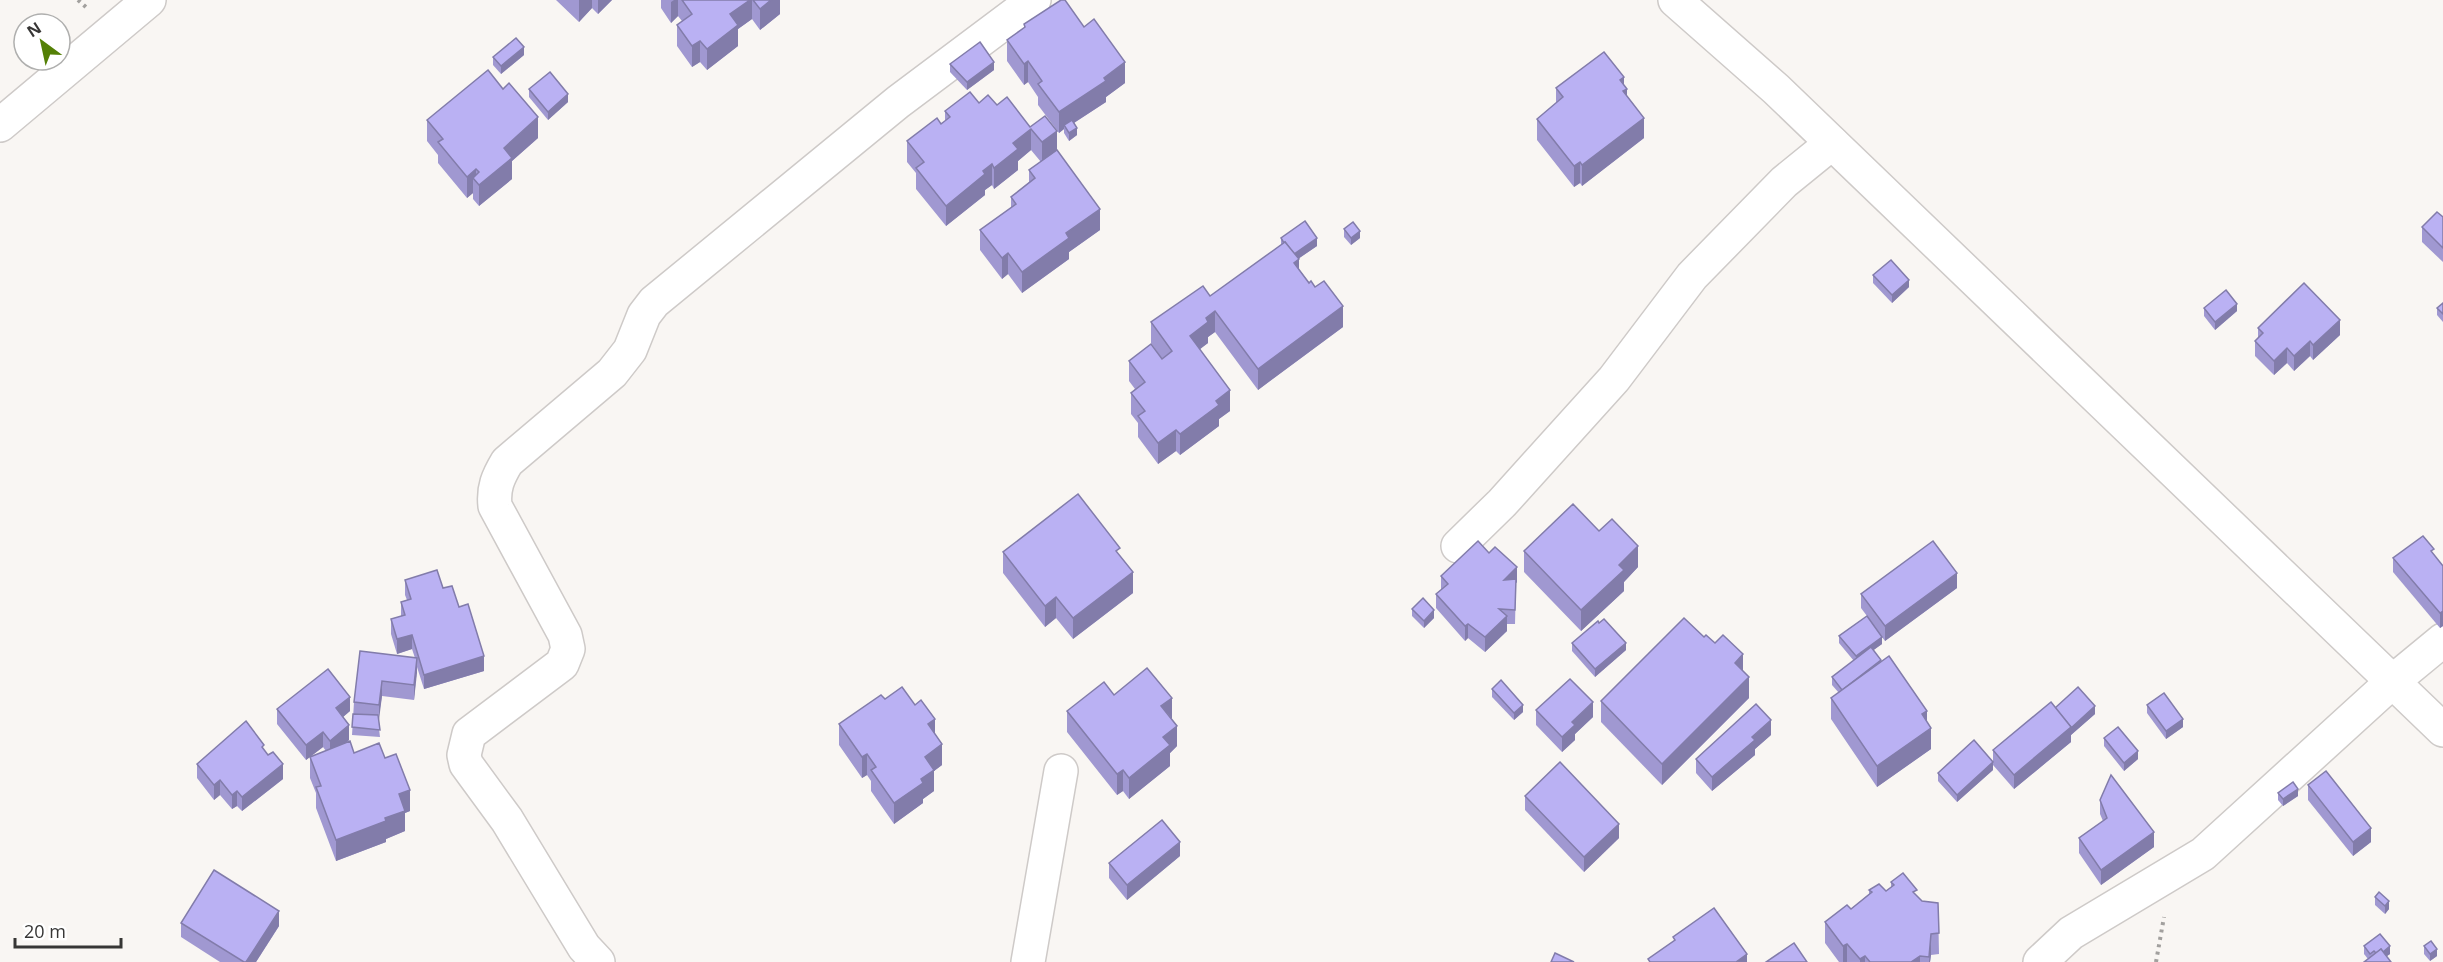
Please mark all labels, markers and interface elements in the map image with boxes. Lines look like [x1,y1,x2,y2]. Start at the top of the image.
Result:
north arrow [12,12,72,72]
text: N [22,17,45,42]
scale bar [15,911,122,949]
text: 20 m [24,919,66,943]

